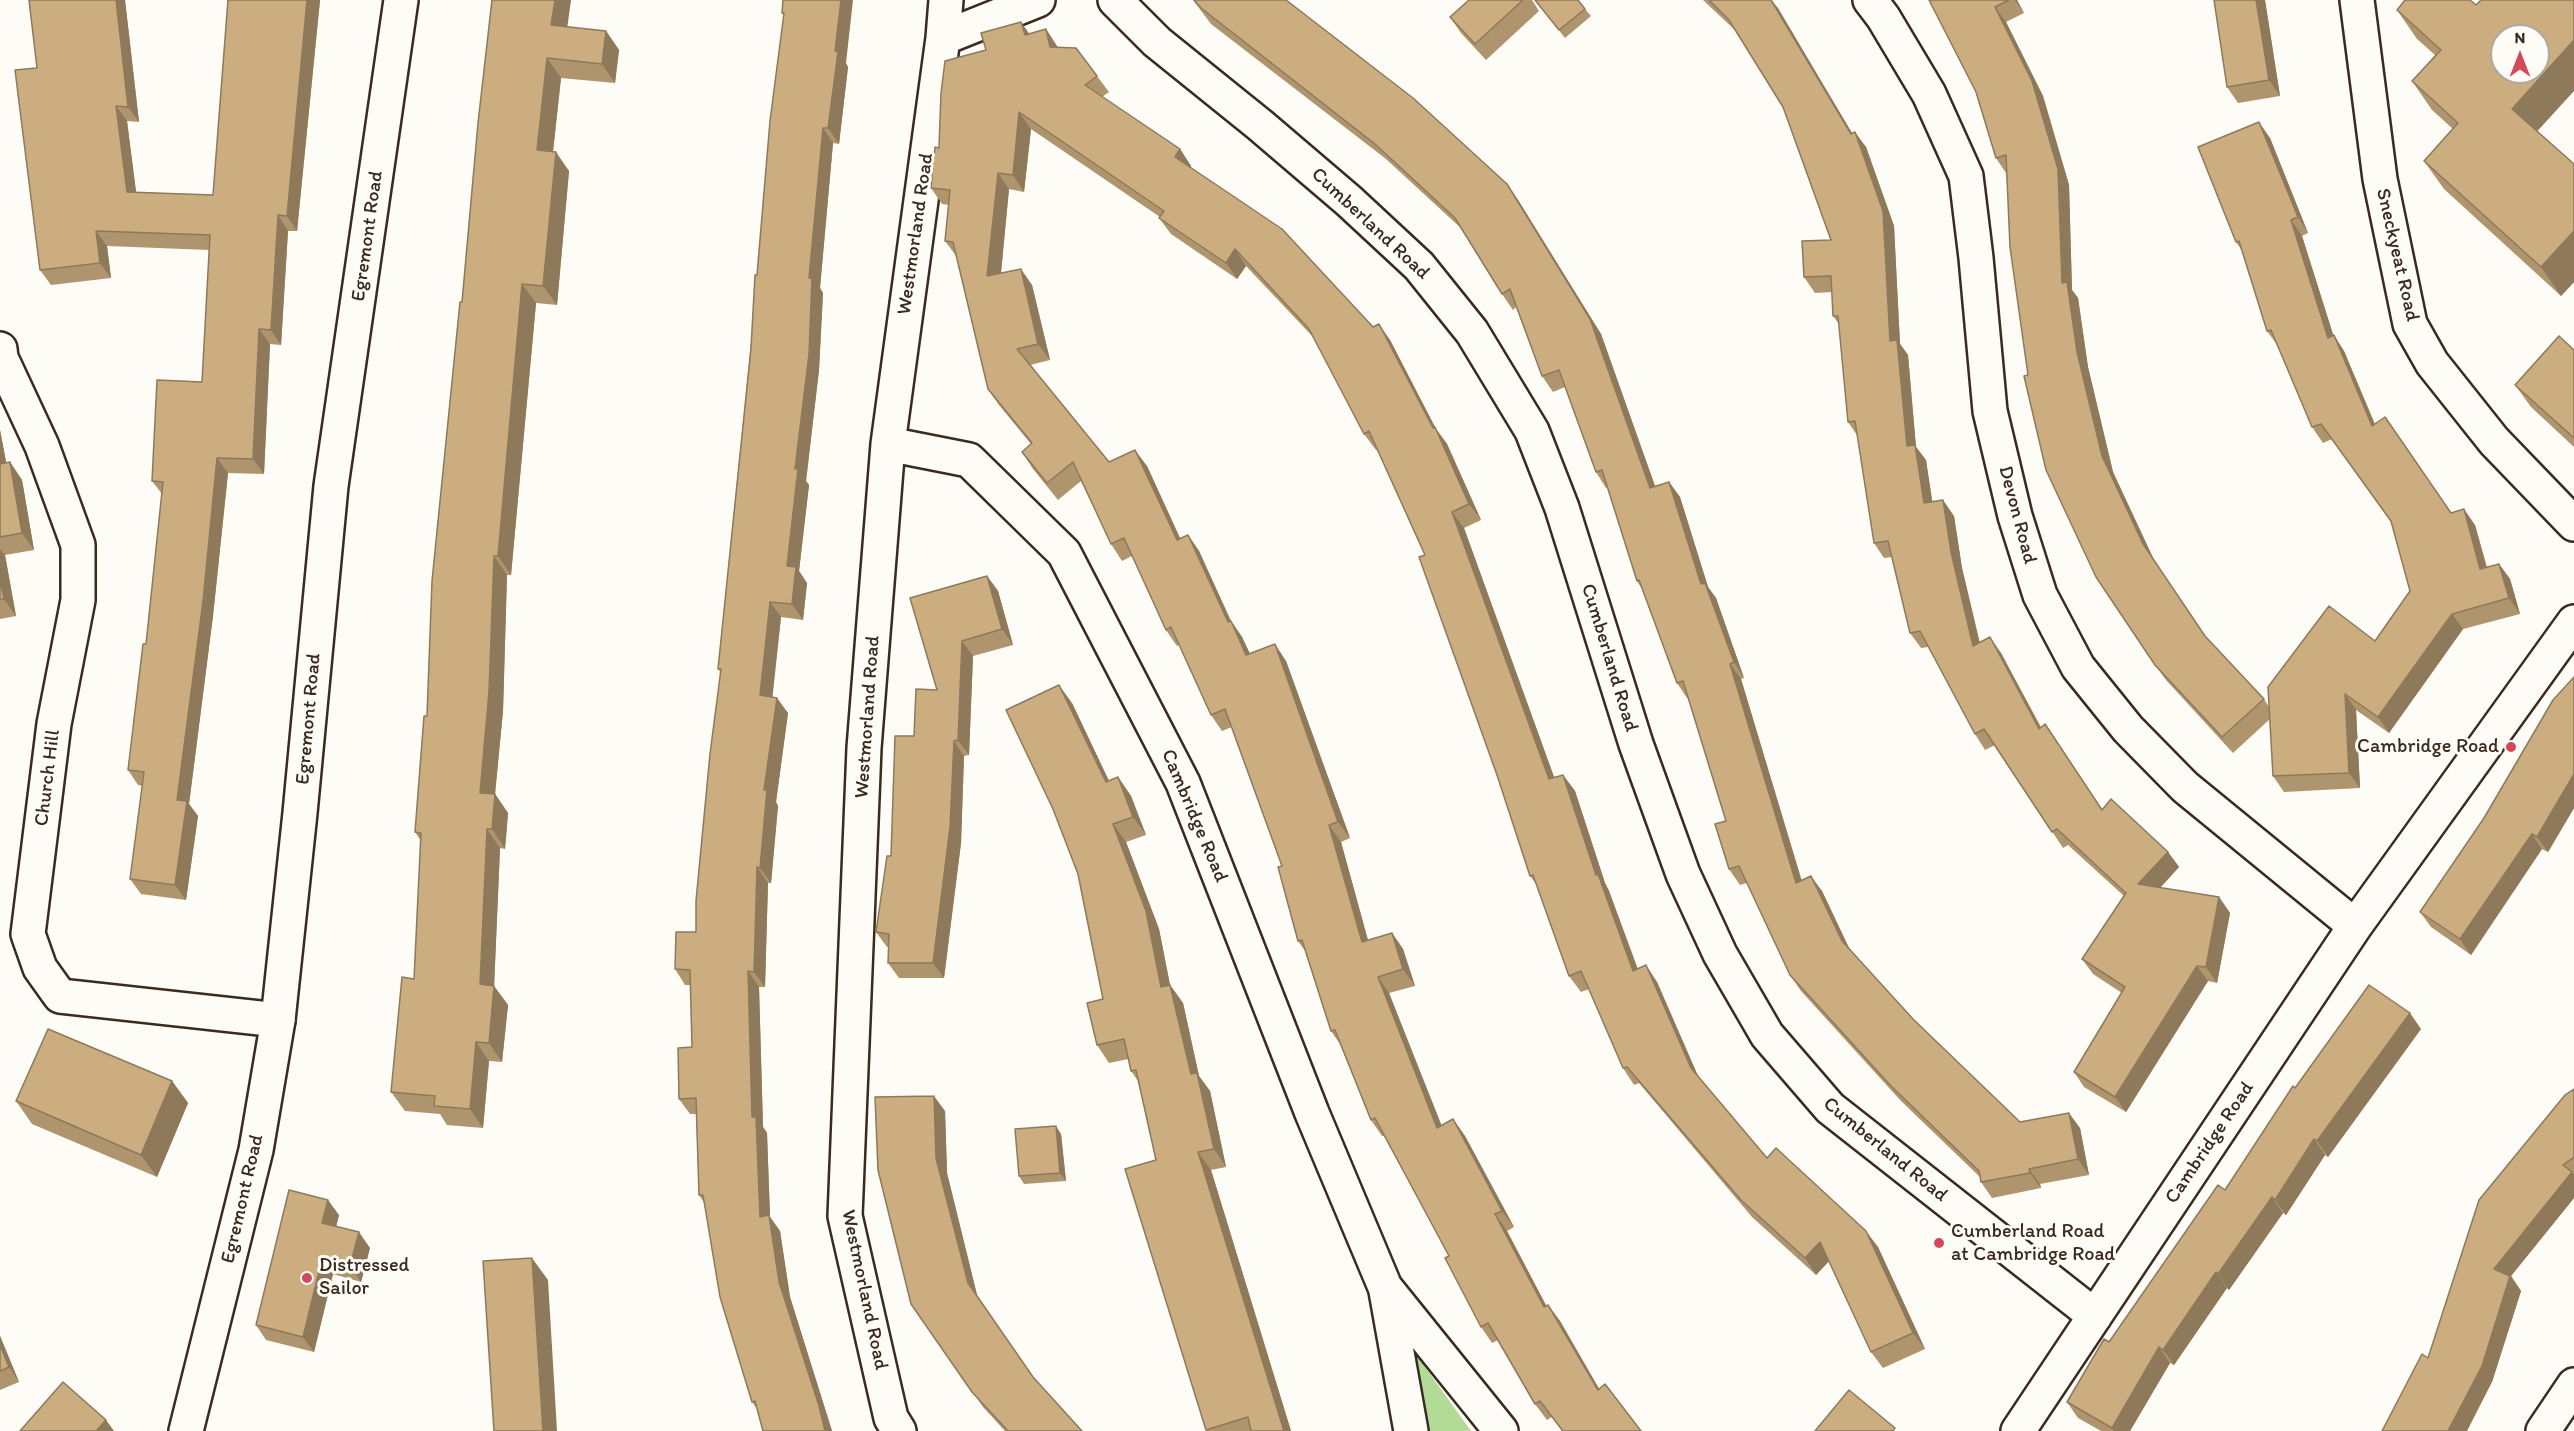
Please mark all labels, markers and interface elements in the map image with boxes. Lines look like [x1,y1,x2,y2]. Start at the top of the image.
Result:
north arrow [2490,24,2550,84]
text: N [2515,28,2525,47]
street label: Westmorland Road [893,151,939,317]
street label: Cumberland Road [1306,163,1434,285]
street label: Egremont Road [347,169,389,303]
street label: Sneckyeat Road [2370,186,2424,324]
street label: Devon Road [1992,463,2042,567]
street label: Cumberland Road [1575,581,1643,735]
street label: Westmorland Road [850,635,886,799]
street label: Egremont Road [291,652,327,786]
street label: Church Hill [30,728,66,828]
place label: Cambridge Road [2357,735,2499,759]
marker: Cambridge Road [2504,740,2518,754]
street label: Cambridge Road [1155,746,1233,886]
street label: Cambridge Road [2160,1077,2260,1209]
street label: Cumberland Road [1818,1092,1952,1208]
street label: Egremont Road [216,1132,270,1266]
street label: Westmorland Road [835,1208,893,1372]
place label: Cumberland Road at Cambridge Road [1951,1220,2115,1267]
marker: Cumberland Road at Cambridge Road [1932,1236,1946,1250]
place label: Distressed Sailor [319,1254,409,1301]
marker: Distressed Sailor [300,1271,314,1285]

